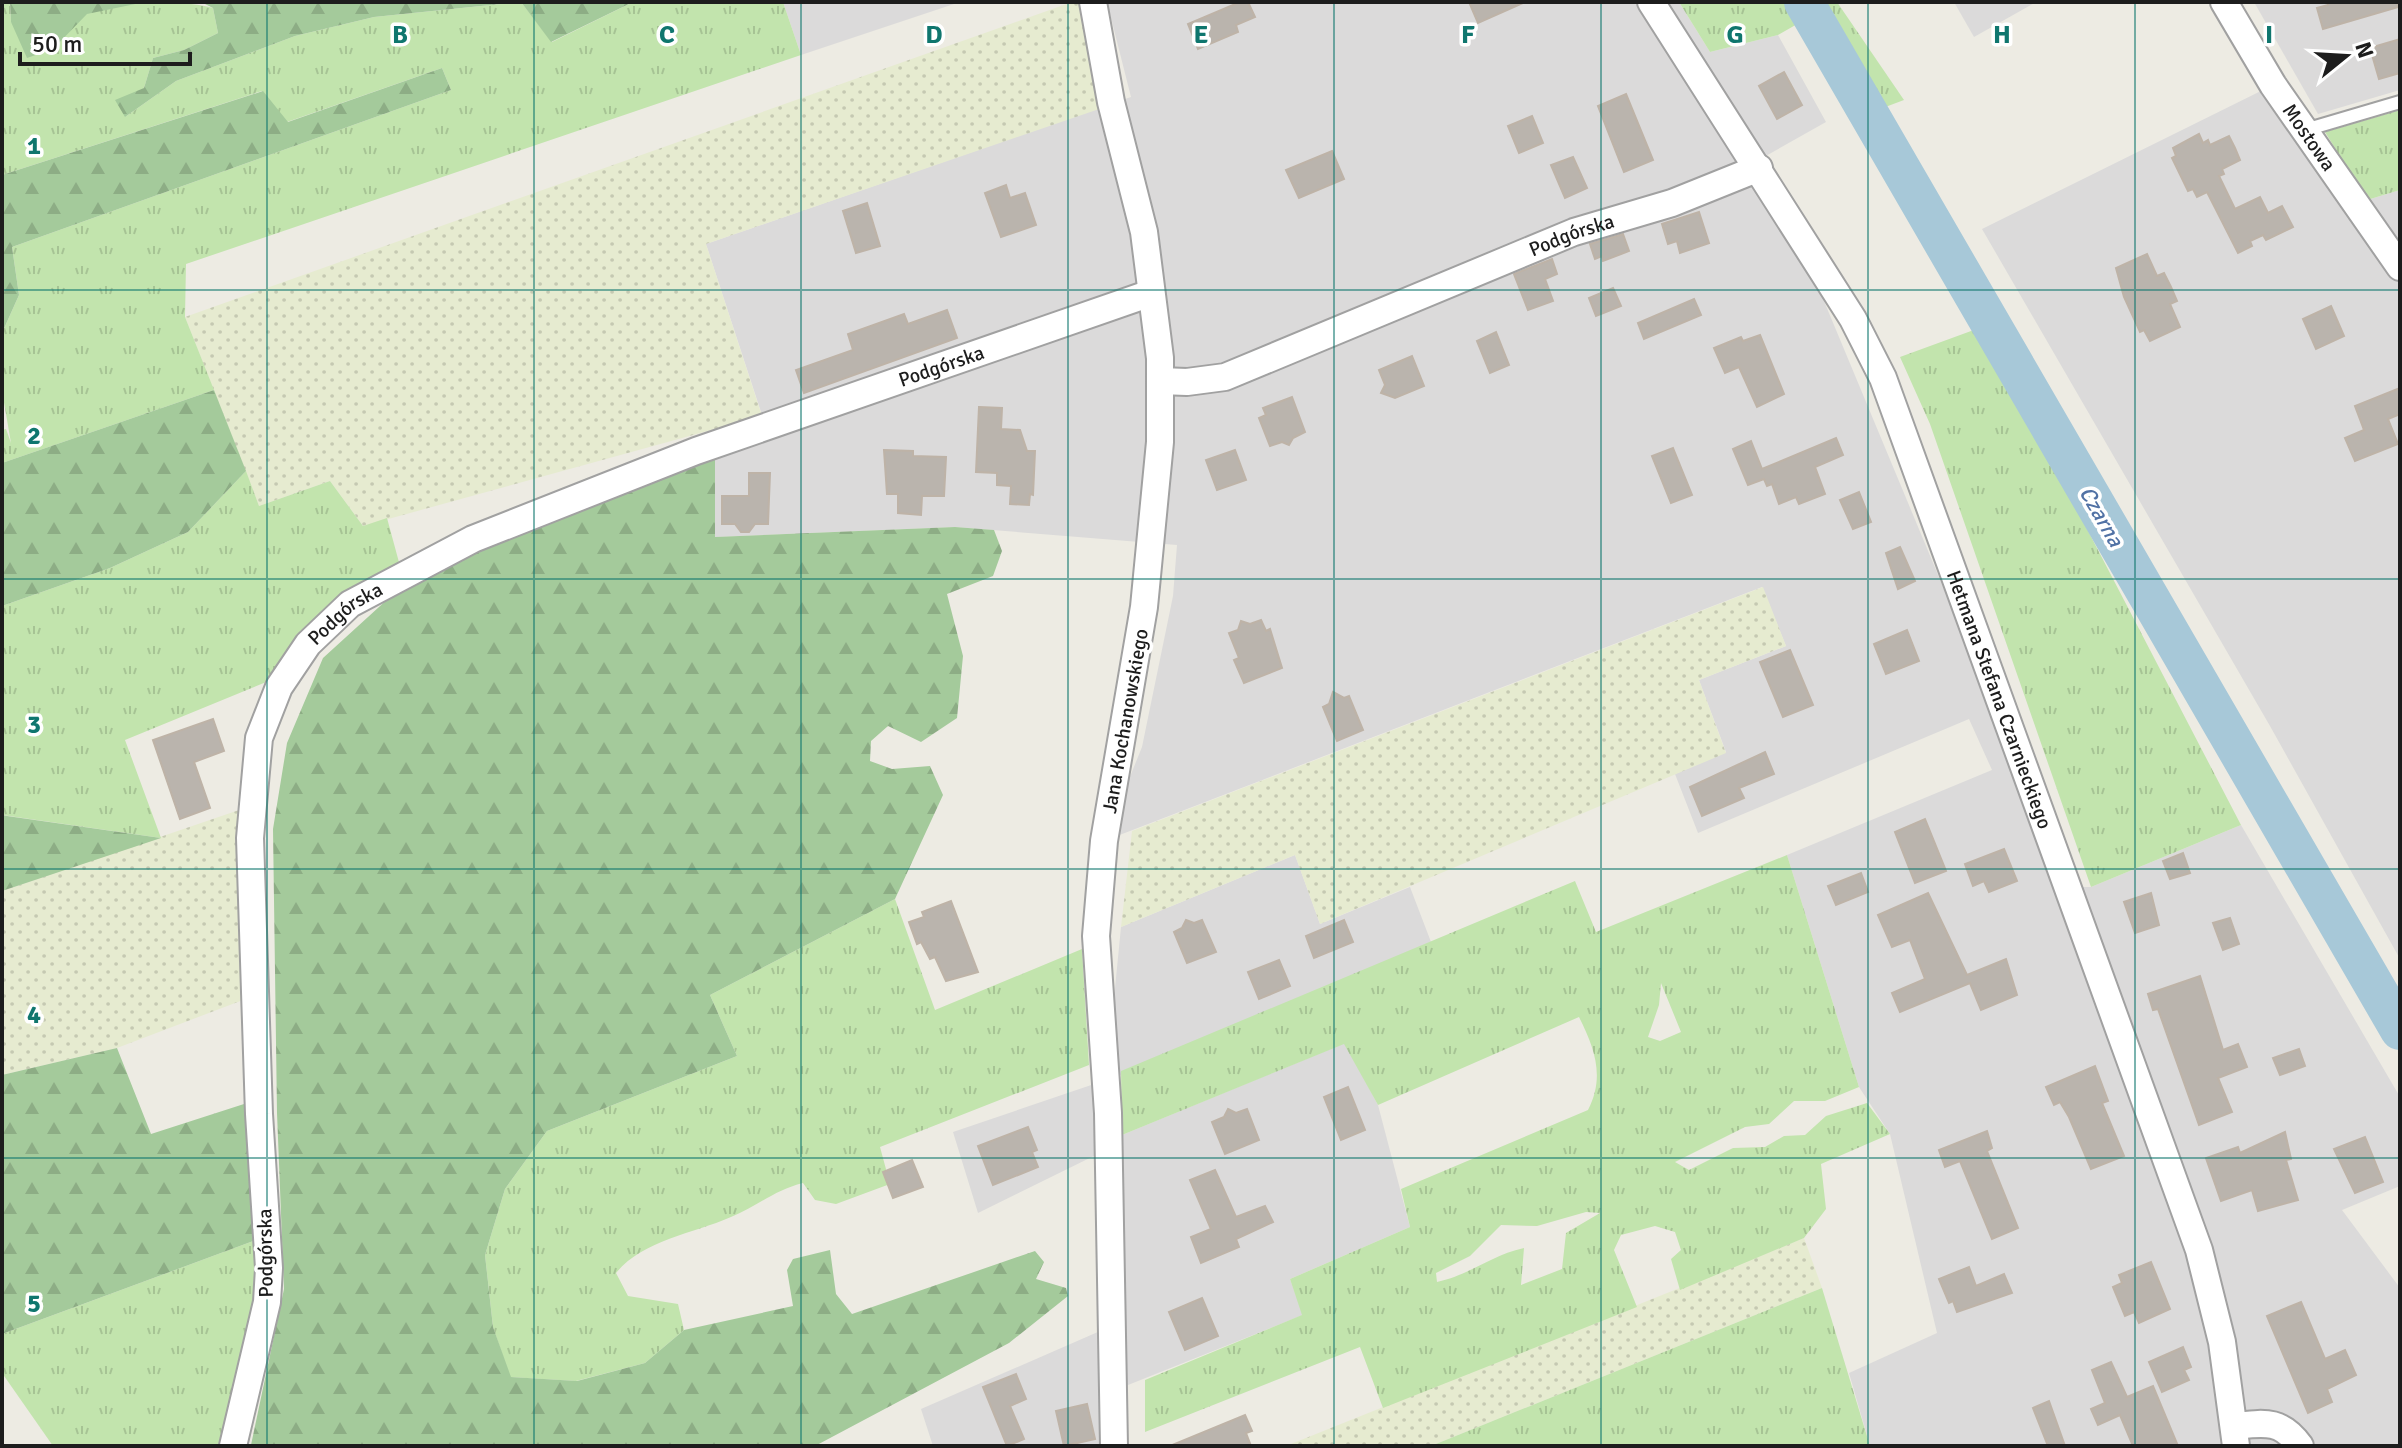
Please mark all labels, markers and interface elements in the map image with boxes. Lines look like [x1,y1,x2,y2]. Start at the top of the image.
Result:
scale bar [20,16,190,66]
north arrow [2306,16,2386,96]
text: B [392,19,408,51]
text: C [659,19,675,51]
text: D [925,19,943,51]
text: E [1194,19,1208,51]
text: F [1461,19,1475,51]
text: G [1726,19,1744,51]
text: H [1993,19,2011,51]
text: I [2265,19,2273,51]
text: 50 m [32,29,82,59]
text: N [2349,39,2380,61]
street label: Mostowa [2277,99,2341,176]
text: 1 [27,130,41,162]
street label: Podgórska [1525,209,1617,262]
street label: Podgórska [895,340,988,393]
text: 2 [27,420,41,452]
water label: Czarna [2073,481,2130,552]
street label: Hetmana Stefana Czarnieckiego [1941,567,2057,832]
street label: Podgórska [303,577,387,651]
street label: Jana Kochanowskiego [1097,627,1154,815]
text: 3 [27,709,41,741]
text: 4 [27,999,41,1031]
street label: Podgórska [252,1208,279,1298]
text: 5 [27,1288,41,1320]

